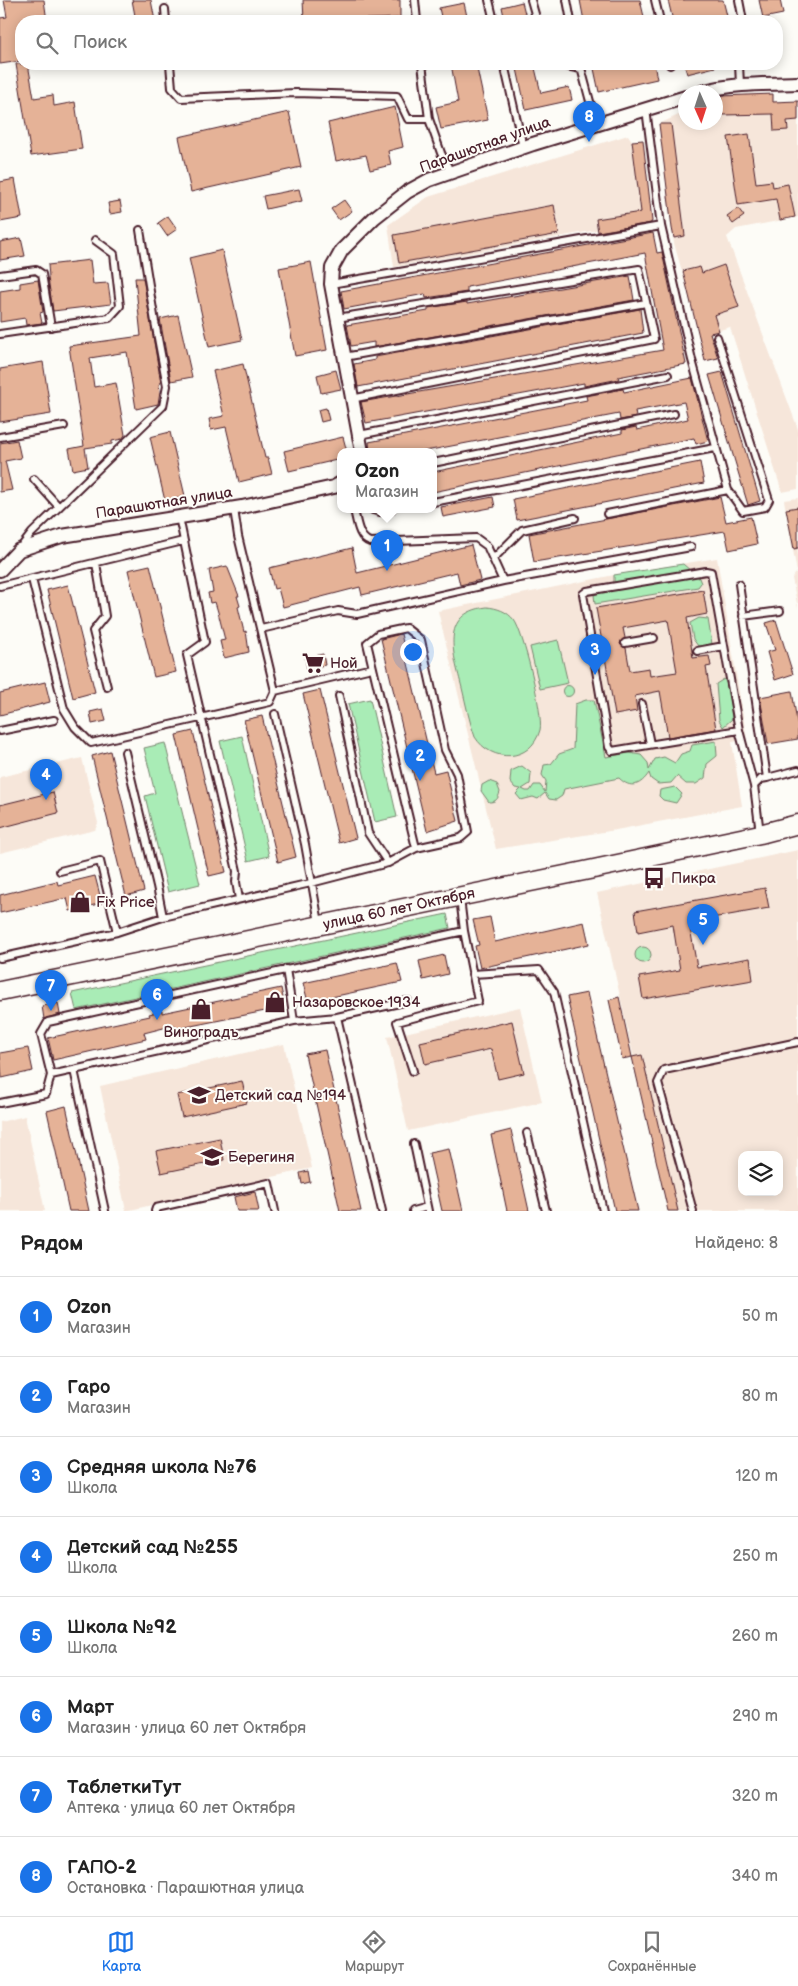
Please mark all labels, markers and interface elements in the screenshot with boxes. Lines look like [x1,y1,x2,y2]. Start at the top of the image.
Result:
search box [15,15,783,70]
icon: search [33,29,61,57]
text: Поиск [73,31,127,54]
north arrow [678,85,723,130]
pin: 8 [573,101,605,142]
street label: Парашютная улица [417,112,553,178]
popup [337,448,437,513]
text: Ozon [355,460,399,483]
street label: Парашютная улица [94,483,234,523]
text: Магазин [355,483,419,502]
pin: 1 [371,530,403,571]
pin: 3 [579,634,611,675]
your location [400,639,426,665]
supermarket icon: Ной [300,650,326,676]
place label: Ной [330,654,358,673]
pin: 2 [404,740,436,781]
pin: 4 [30,759,62,800]
bus stop icon: Пикра [641,865,667,891]
place label: Пикра [671,869,716,888]
street label: улица 60 лет Октября [321,884,477,934]
shop icon: Fix Price [67,889,93,915]
place label: Fix Price [96,893,155,912]
pin: 5 [687,904,719,945]
pin: 7 [35,970,67,1011]
pin: 6 [141,979,173,1020]
shop icon: Назаровское 1934 [262,989,288,1015]
place label: Назаровское 1934 [292,993,420,1012]
shop icon: Виноградъ [188,996,214,1022]
place label: Виноградъ [164,1023,239,1042]
school or university icon: Детский сад №194 [186,1082,212,1108]
place label: Детский сад №194 [215,1086,346,1105]
school or university icon: Берегиня [199,1144,225,1170]
place label: Берегиня [228,1148,295,1167]
map controls [738,1151,783,1196]
button: layers [738,1151,783,1196]
text: Рядом [20,1231,83,1256]
text: Найдено: 8 [695,1234,778,1253]
text: Ozon [67,1296,111,1319]
text: 1 [33,1307,39,1326]
text: 50 m [742,1307,778,1326]
text: Магазин [67,1319,131,1338]
text: Гаро [67,1376,110,1399]
text: 2 [31,1387,41,1406]
text: 80 m [742,1387,778,1406]
text: Магазин [67,1399,131,1418]
text: Средняя школа №76 [67,1456,257,1479]
text: 3 [31,1467,41,1486]
text: 120 m [735,1467,778,1486]
text: Школа [67,1479,117,1498]
text: Детский сад №255 [67,1536,238,1559]
text: 4 [31,1547,41,1566]
text: 250 m [732,1547,778,1566]
text: Школа [67,1559,117,1578]
text: Школа №92 [67,1616,177,1639]
text: 5 [31,1627,41,1646]
text: 260 m [732,1627,778,1646]
text: Школа [67,1639,117,1658]
text: Март [67,1696,114,1719]
text: 6 [31,1707,41,1726]
text: 290 m [732,1707,778,1726]
text: Магазин · улица 60 лет Октября [67,1719,306,1738]
text: ТаблеткиТут [67,1776,181,1799]
text: 7 [32,1787,40,1806]
text: 320 m [732,1787,778,1806]
text: Аптека · улица 60 лет Октября [67,1799,295,1818]
text: ГАПО-2 [67,1856,137,1879]
text: 8 [31,1867,41,1886]
text: 340 m [731,1867,778,1886]
text: Остановка · Парашютная улица [67,1879,304,1898]
tab: Карта [102,1928,141,1975]
tab: Маршрут [345,1928,404,1975]
tab: Сохранённые [608,1928,696,1975]

